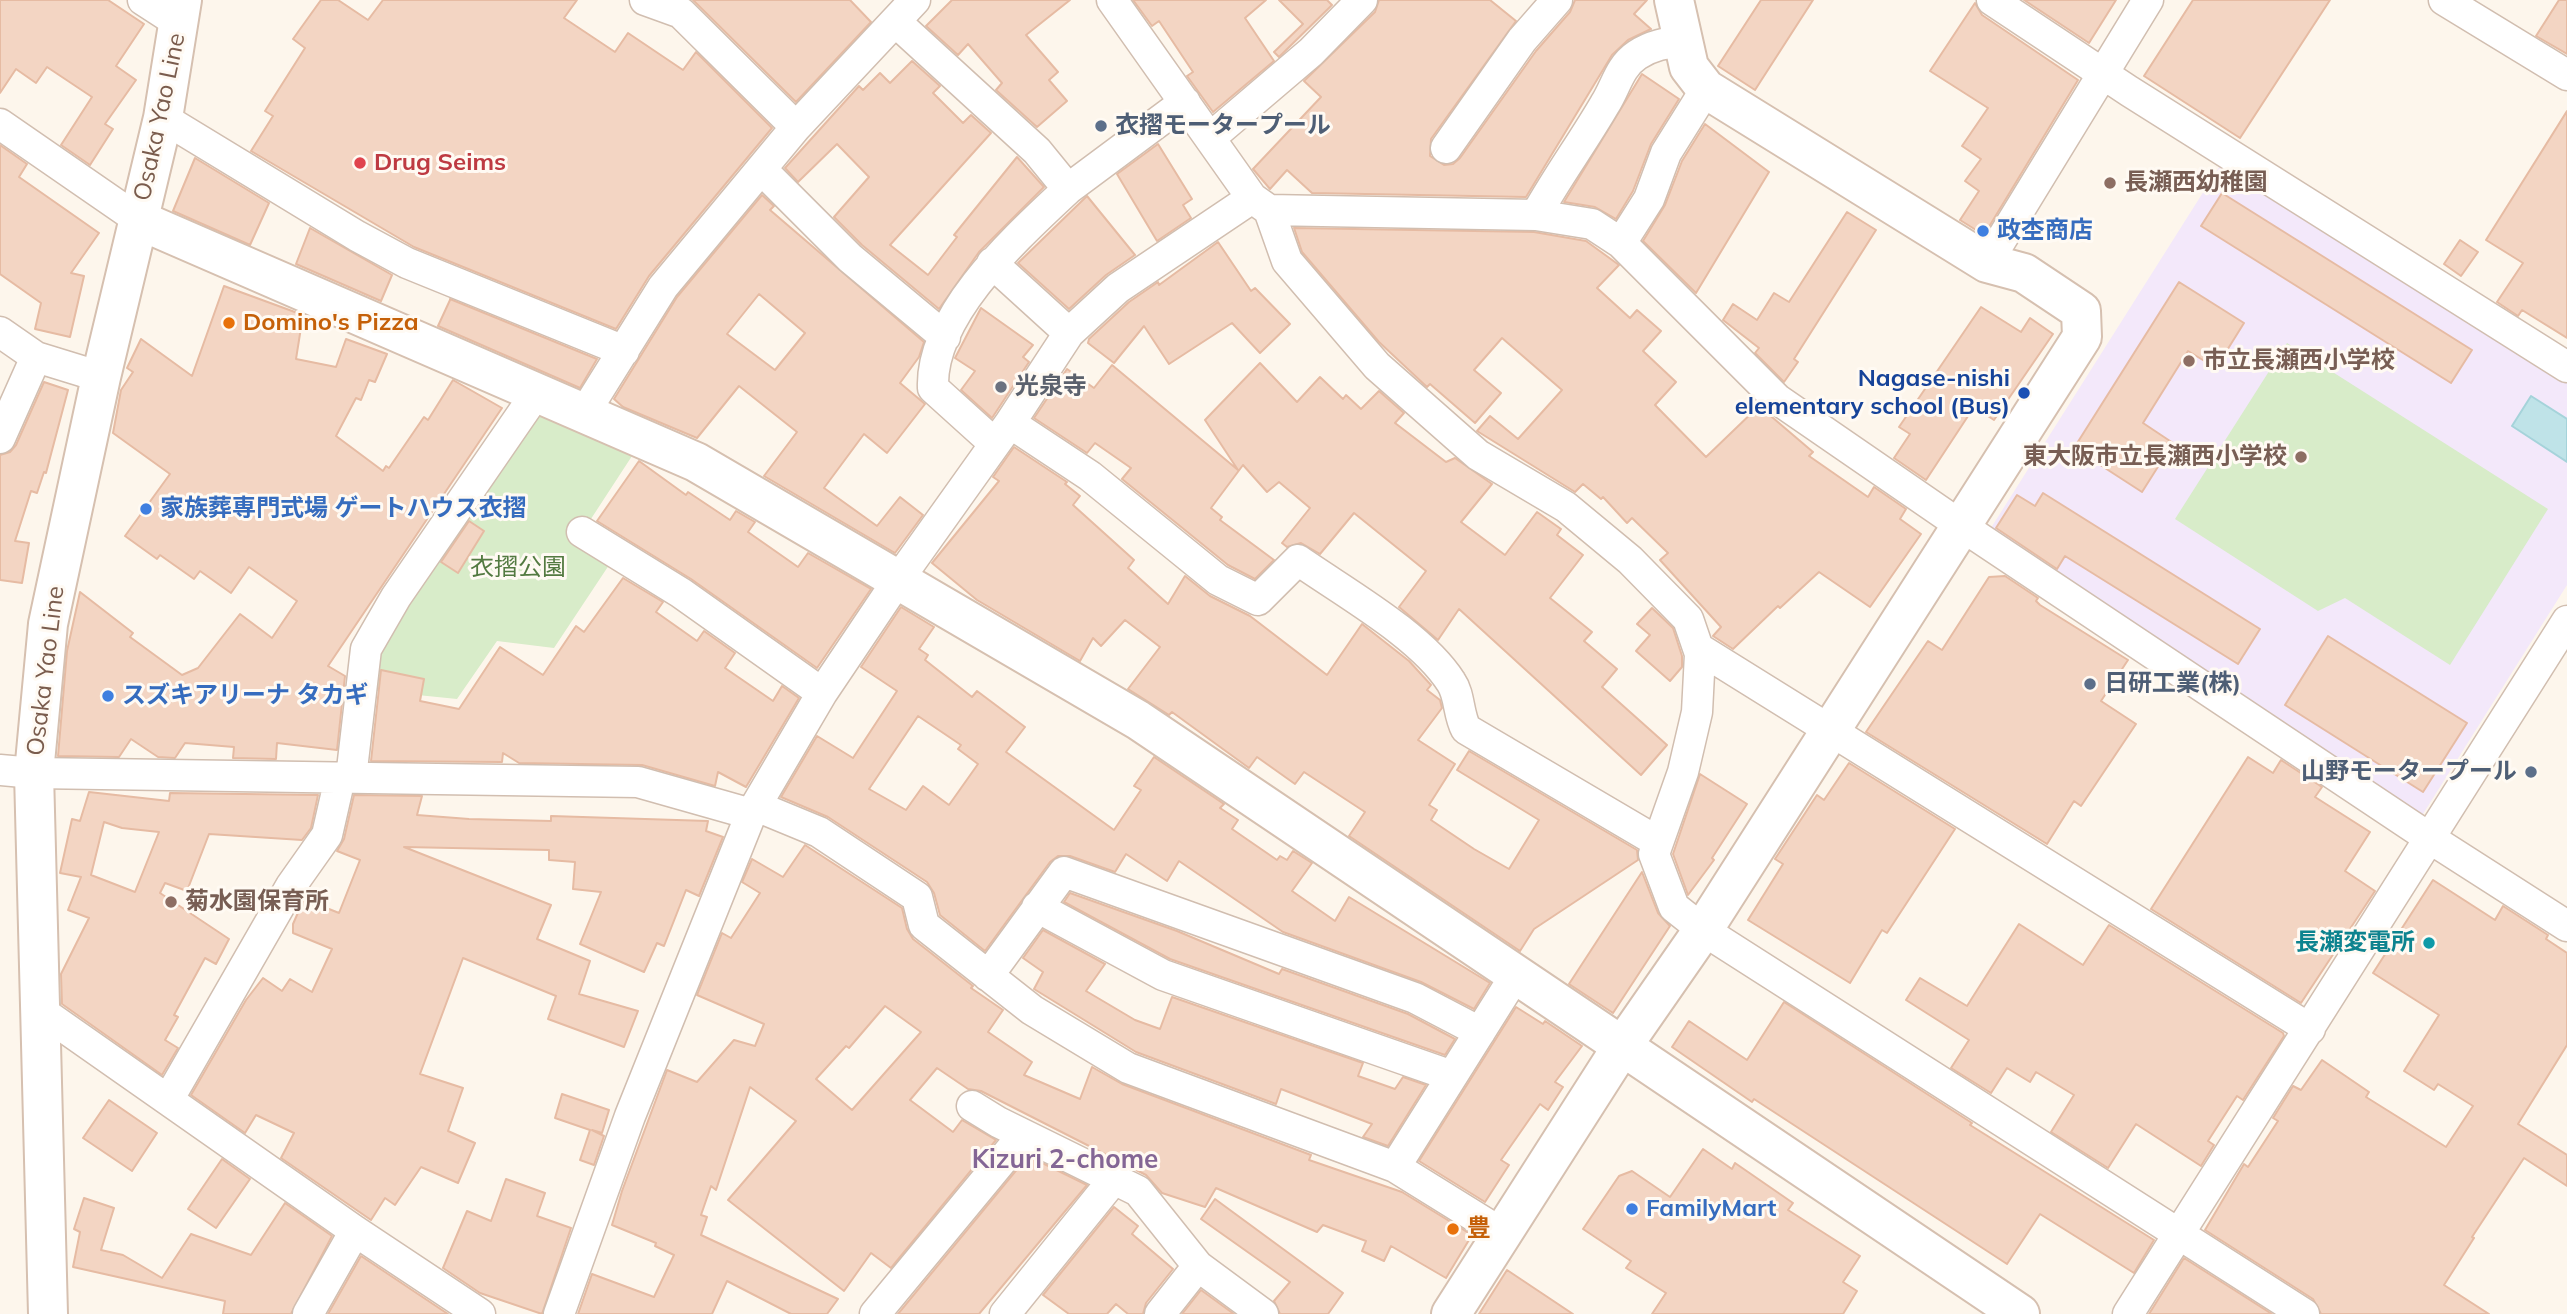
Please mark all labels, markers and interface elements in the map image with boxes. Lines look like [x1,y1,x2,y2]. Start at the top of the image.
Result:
street label: Osaka Yao Line [128,30,192,204]
place label: 衣摺モータープール [1115,112,1331,140]
marker: 衣摺モータープール [1093,118,1109,134]
place label: Drug Seims [374,149,506,177]
marker: Drug Seims [352,155,368,171]
place label: 長瀬西幼稚園 [2124,169,2268,197]
marker: 長瀬西幼稚園 [2102,175,2118,191]
place label: 政杢商店 [1997,217,2093,245]
marker: 政杢商店 [1975,223,1991,239]
place label: Domino's Pizza [243,309,419,337]
marker: Domino's Pizza [221,315,237,331]
place label: 市立長瀬西小学校 [2203,347,2395,375]
marker: 市立長瀬西小学校 [2181,353,2197,369]
place label: Nagase-nishi elementary school (Bus) [1735,365,2010,421]
place label: 光泉寺 [1015,373,1087,401]
marker: 光泉寺 [993,379,1009,395]
marker: Nagase-nishi elementary school (Bus) [2016,385,2032,401]
place label: 東大阪市立長瀬西小学校 [2023,443,2287,471]
marker: 東大阪市立長瀬西小学校 [2293,449,2309,465]
place label: 家族葬専門式場 ゲートハウス衣摺 [160,495,527,523]
marker: 家族葬専門式場 ゲートハウス衣摺 [138,501,154,517]
park label: 衣摺公園 [470,554,566,582]
street label: Osaka Yao Line [21,585,71,757]
place label: 日研工業(株) [2104,670,2241,698]
marker: 日研工業(株) [2082,676,2098,692]
place label: スズキアリーナ タカギ [122,682,369,710]
marker: スズキアリーナ タカギ [100,688,116,704]
place label: 山野モータープール [2301,758,2517,786]
marker: 山野モータープール [2523,764,2539,780]
place label: 菊水園保育所 [185,888,329,916]
marker: 菊水園保育所 [163,894,179,910]
place label: 長瀬変電所 [2295,929,2415,957]
marker: 長瀬変電所 [2421,935,2437,951]
district label: Kizuri 2-chome [972,1144,1158,1176]
place label: FamilyMart [1646,1195,1776,1223]
marker: FamilyMart [1624,1201,1640,1217]
place label: 豊 [1467,1215,1491,1243]
marker: 豊 [1445,1221,1461,1237]

